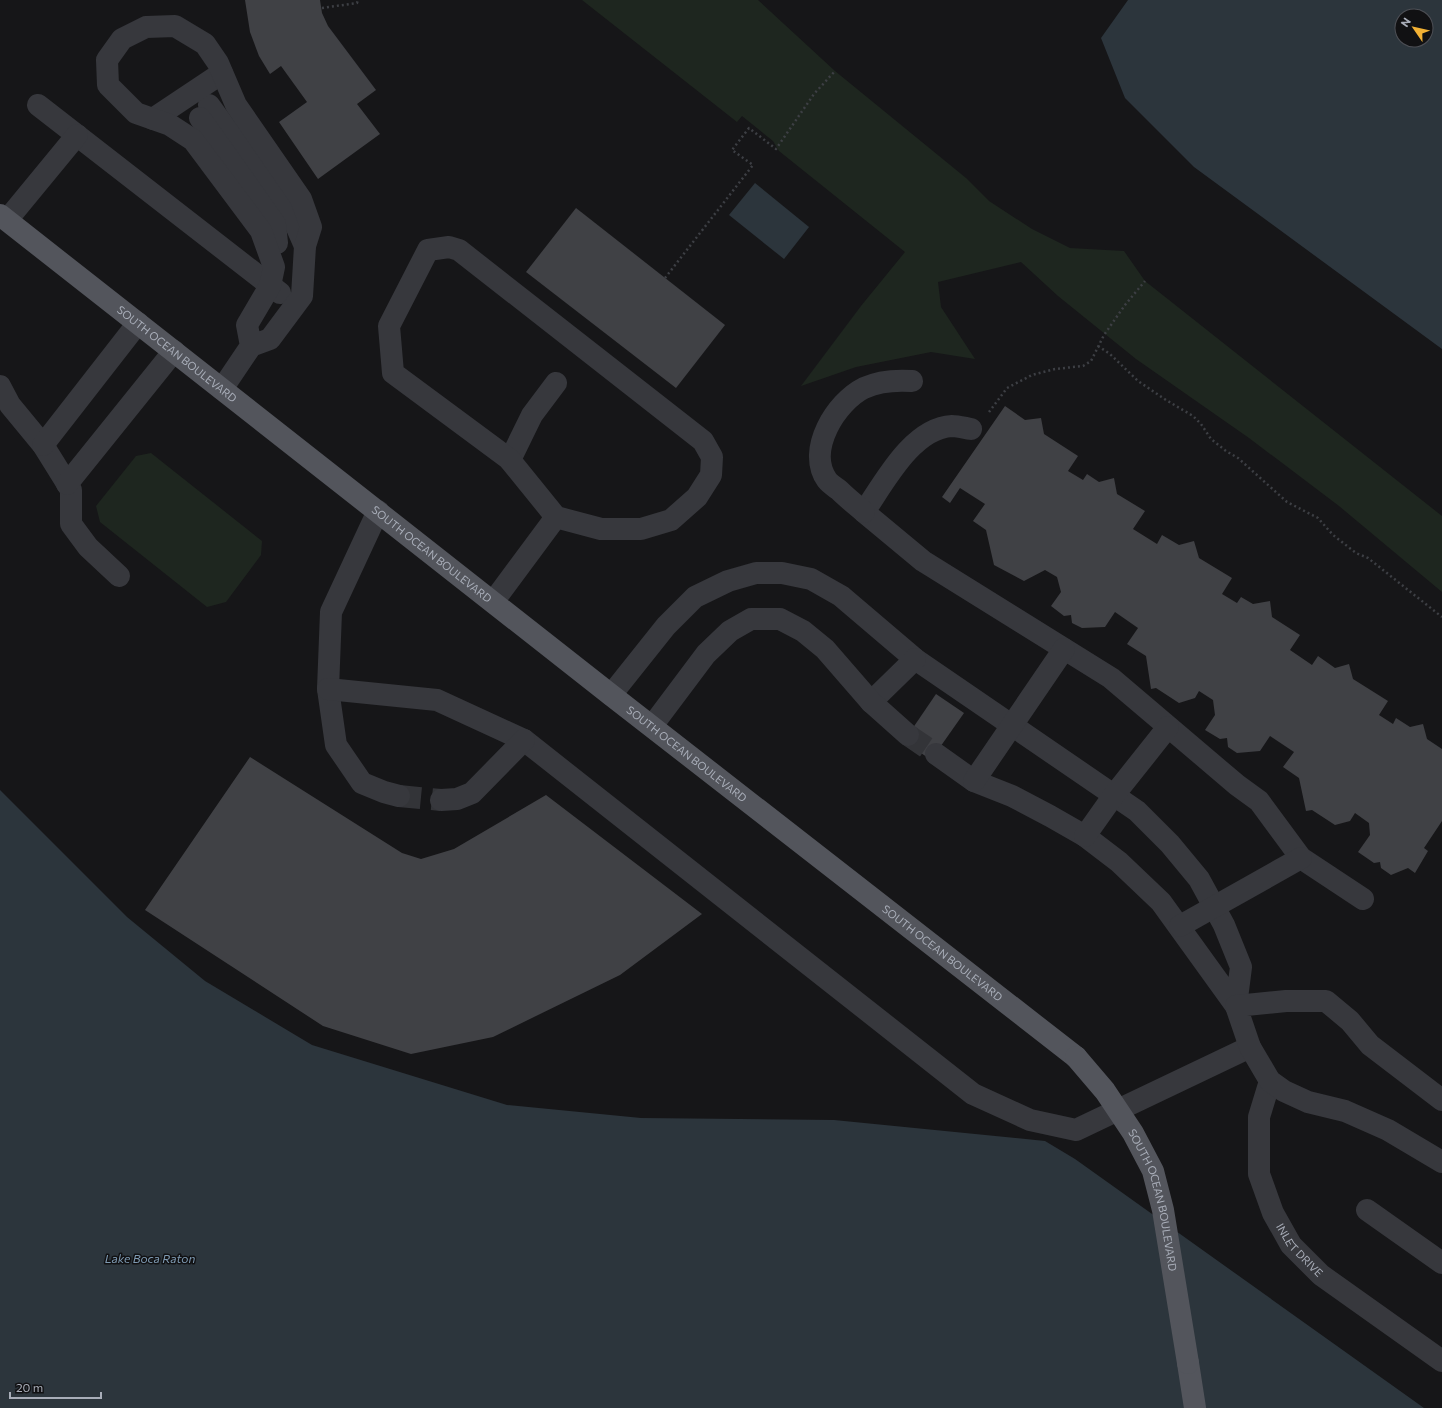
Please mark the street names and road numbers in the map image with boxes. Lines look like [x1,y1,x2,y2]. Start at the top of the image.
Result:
street label: SOUTH OCEAN BOULEVARD [115,303,240,405]
street label: SOUTH OCEAN BOULEVARD [369,503,495,605]
street label: SOUTH OCEAN BOULEVARD [624,703,750,804]
street label: SOUTH OCEAN BOULEVARD [880,902,1005,1003]
street label: SOUTH OCEAN BOULEVARD [1126,1126,1180,1272]
street label: INLET DRIVE [1274,1221,1326,1279]

